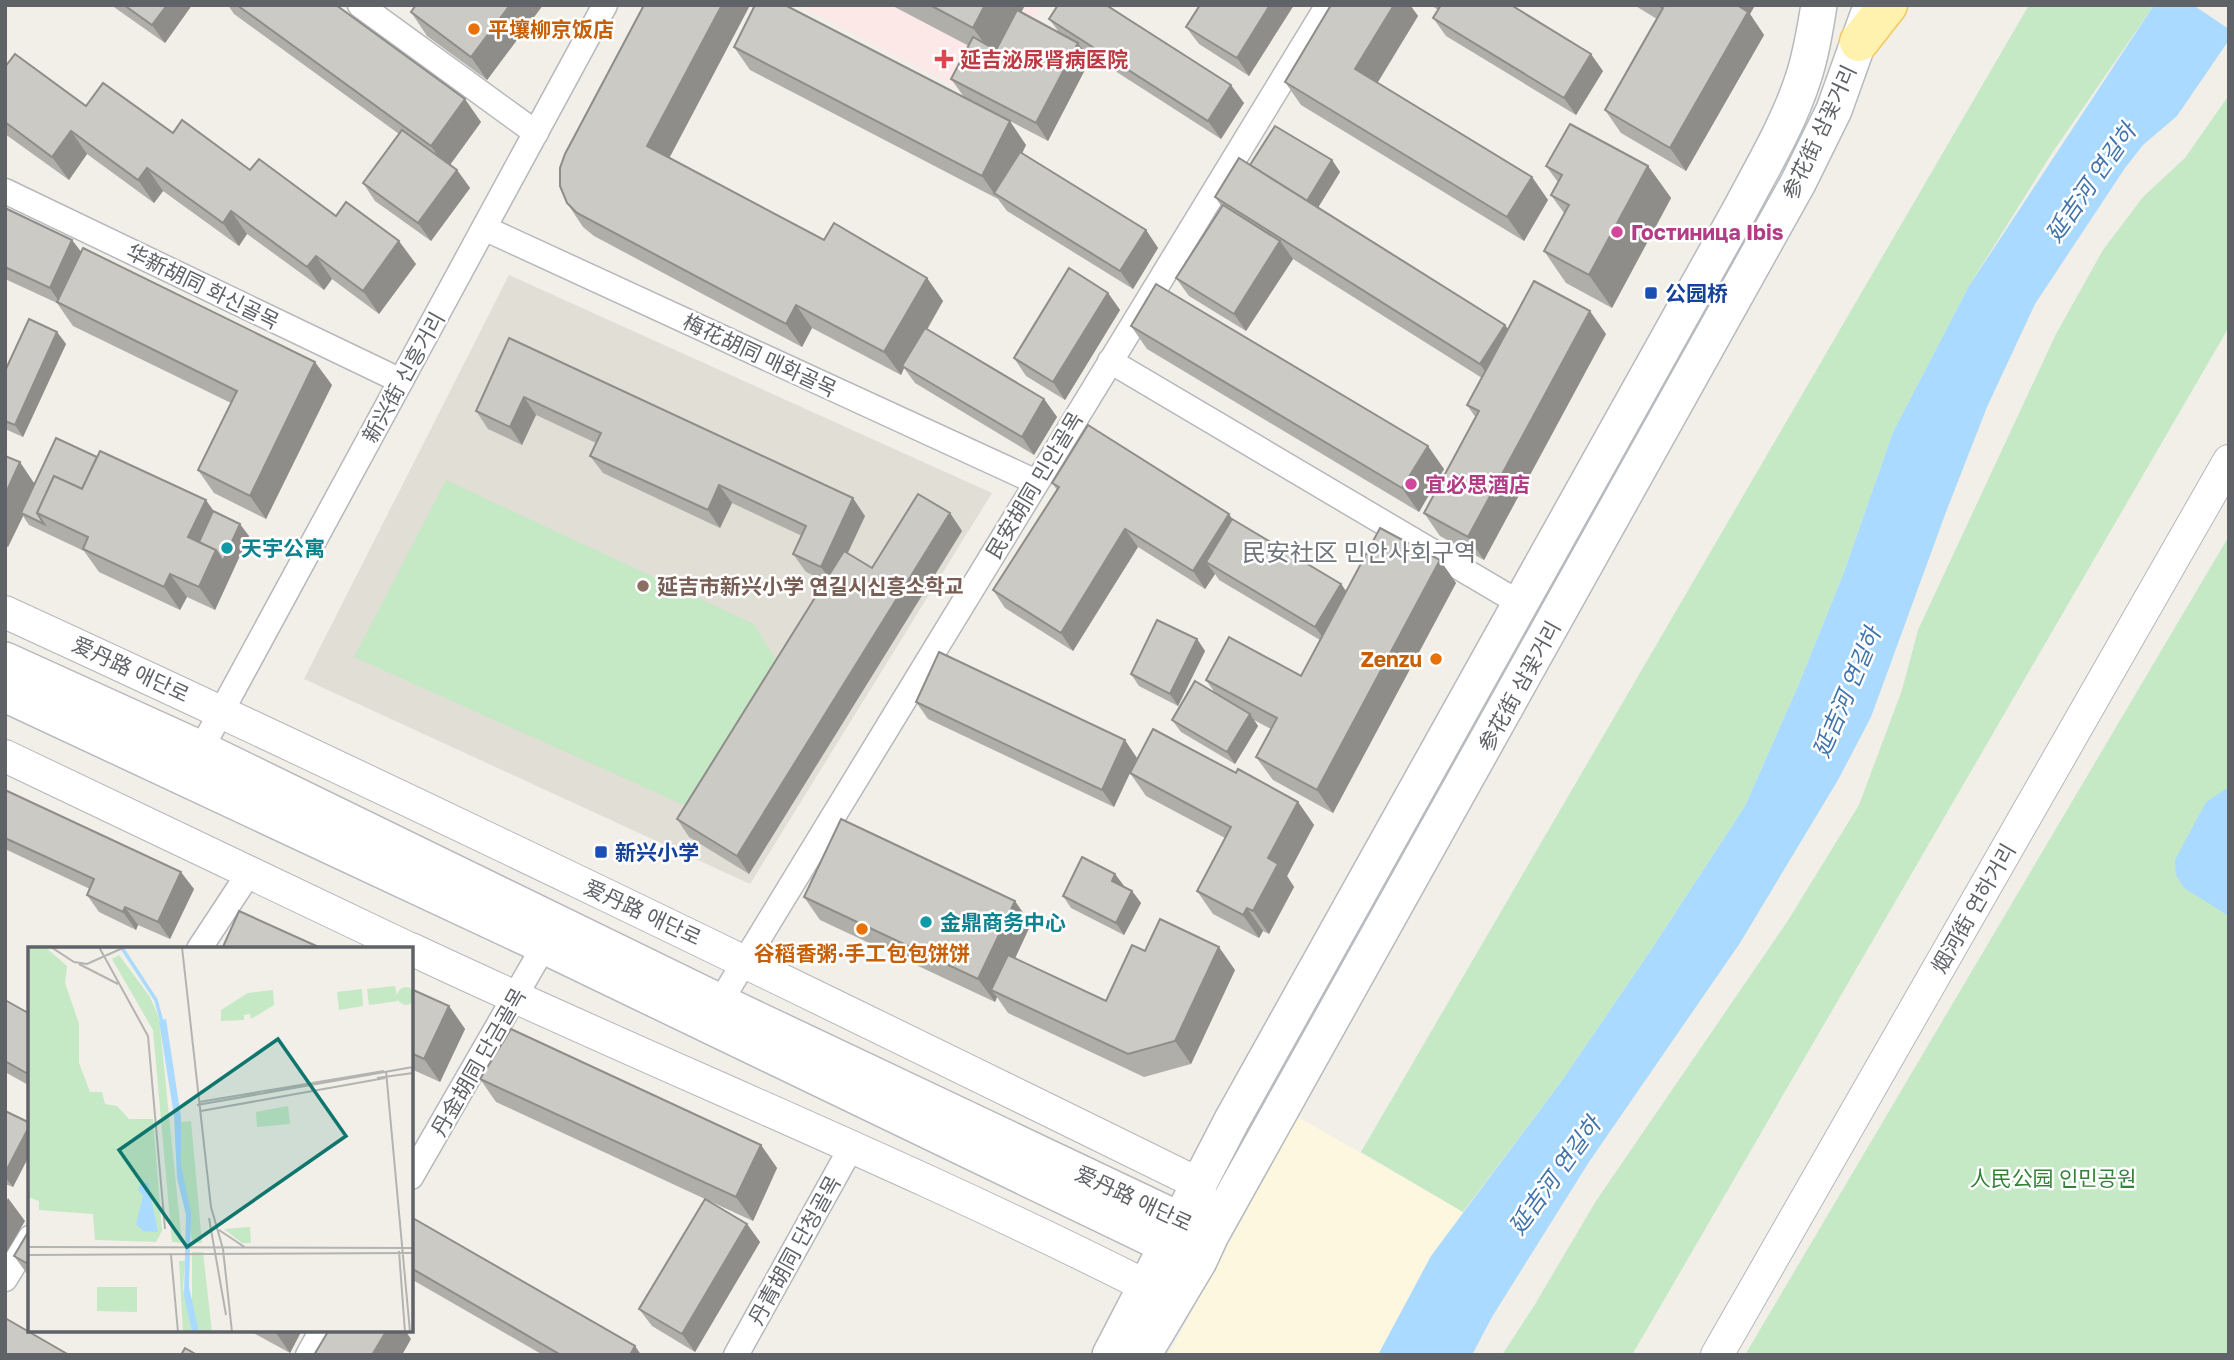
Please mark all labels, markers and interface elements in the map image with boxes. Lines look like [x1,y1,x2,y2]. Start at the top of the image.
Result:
place label: 平壤柳京饭店 [488,16,614,42]
marker: 平壤柳京饭店 [466,21,482,37]
place label: 延吉泌尿肾病医院 [960,46,1128,72]
marker: 延吉泌尿肾病医院 [934,49,954,69]
street label: 参花街 삼꽃거리 [1776,61,1862,203]
water label: 延吉河 연길하 [2039,115,2143,247]
place label: Гостиница Ibis [1631,219,1784,245]
marker: Гостиница Ibis [1609,224,1625,240]
street label: 华新胡同 화신골목 [122,238,284,334]
place label: 公园桥 [1665,280,1728,306]
marker: 公园桥 [1643,285,1659,301]
street label: 新兴街 신흥거리 [356,307,450,447]
street label: 梅花胡同 매화골목 [679,308,841,402]
street label: 民安胡同 민안골목 [980,407,1088,563]
place label: 宜必思酒店 [1425,471,1530,497]
marker: 宜必思酒店 [1403,476,1419,492]
place label: 天宇公寓 [241,535,325,561]
district label: 民安社区 민안사회구역 [1242,537,1476,566]
marker: 天宇公寓 [219,540,235,556]
place label: 延吉市新兴小学 연길시신흥소학교 [657,573,964,599]
marker: 延吉市新兴小学 연길시신흥소학교 [635,578,651,594]
street label: 参花街 삼꽃거리 [1472,616,1566,756]
water label: 延吉河 연길하 [1806,620,1887,761]
street label: 爱丹路 애단로 [68,631,194,707]
place label: Zenzu [1361,646,1422,672]
marker: Zenzu [1428,651,1444,667]
street label: 烟河街 연하거리 [1925,838,2021,978]
place label: 新兴小学 [615,839,699,865]
marker: 新兴小学 [593,844,609,860]
street label: 爱丹路 애단로 [580,874,706,950]
place label: 金鼎商务中心 [940,909,1066,935]
marker: 金鼎商务中心 [918,914,934,930]
marker: 谷稻香粥·手工包包饼饼 [854,921,870,937]
place label: 谷稻香粥·手工包包饼饼 [754,940,970,966]
inset map [28,947,413,1332]
street label: 丹金胡同 단금골목 [425,983,531,1141]
water label: 延吉河 연길하 [1502,1109,1608,1239]
street label: 爱丹路 애단로 [1071,1160,1197,1236]
park label: 人民公园 인민공원 [1970,1165,2136,1191]
street label: 丹青胡同 단청골목 [742,1171,846,1329]

